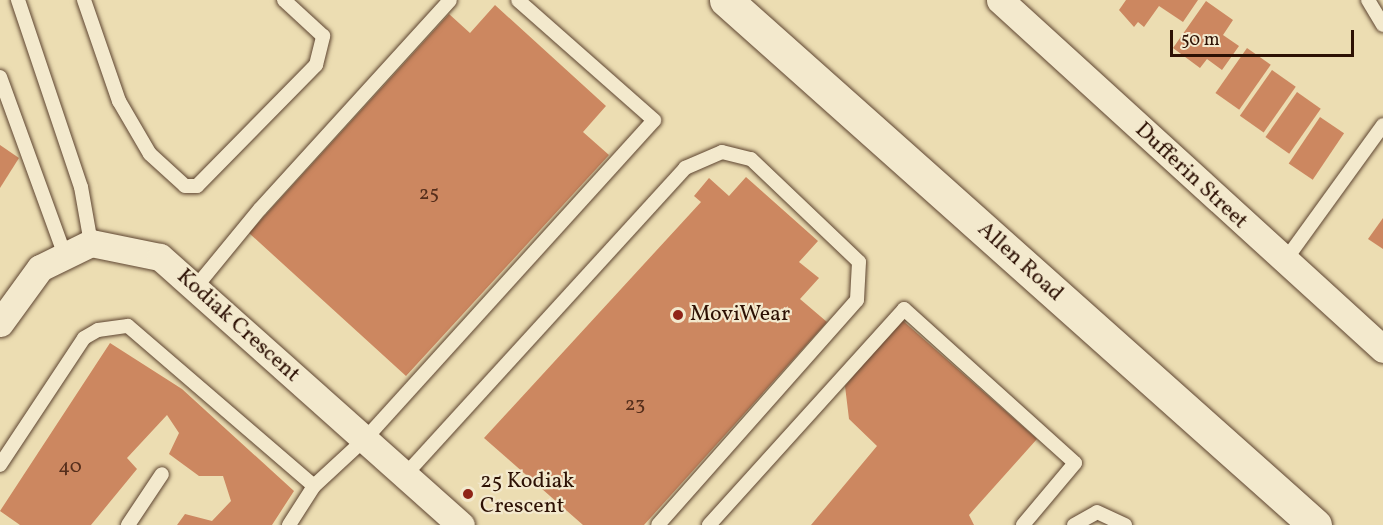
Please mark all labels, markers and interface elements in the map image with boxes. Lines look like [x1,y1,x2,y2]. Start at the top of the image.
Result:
scale bar [1173,18,1358,56]
text: 50 m [1181,28,1220,53]
street label: Dufferin Street [1129,117,1253,235]
house number: 25 [419,182,439,206]
street label: Allen Road [972,217,1068,307]
street label: Kodiak Crescent [171,264,305,388]
place label: MoviWear [690,302,790,328]
marker: MoviWear [671,308,685,322]
house number: 23 [625,393,645,417]
house number: 40 [58,455,82,479]
place label: 25 Kodiak Crescent [480,468,575,520]
marker: 25 Kodiak Crescent [461,487,475,501]

